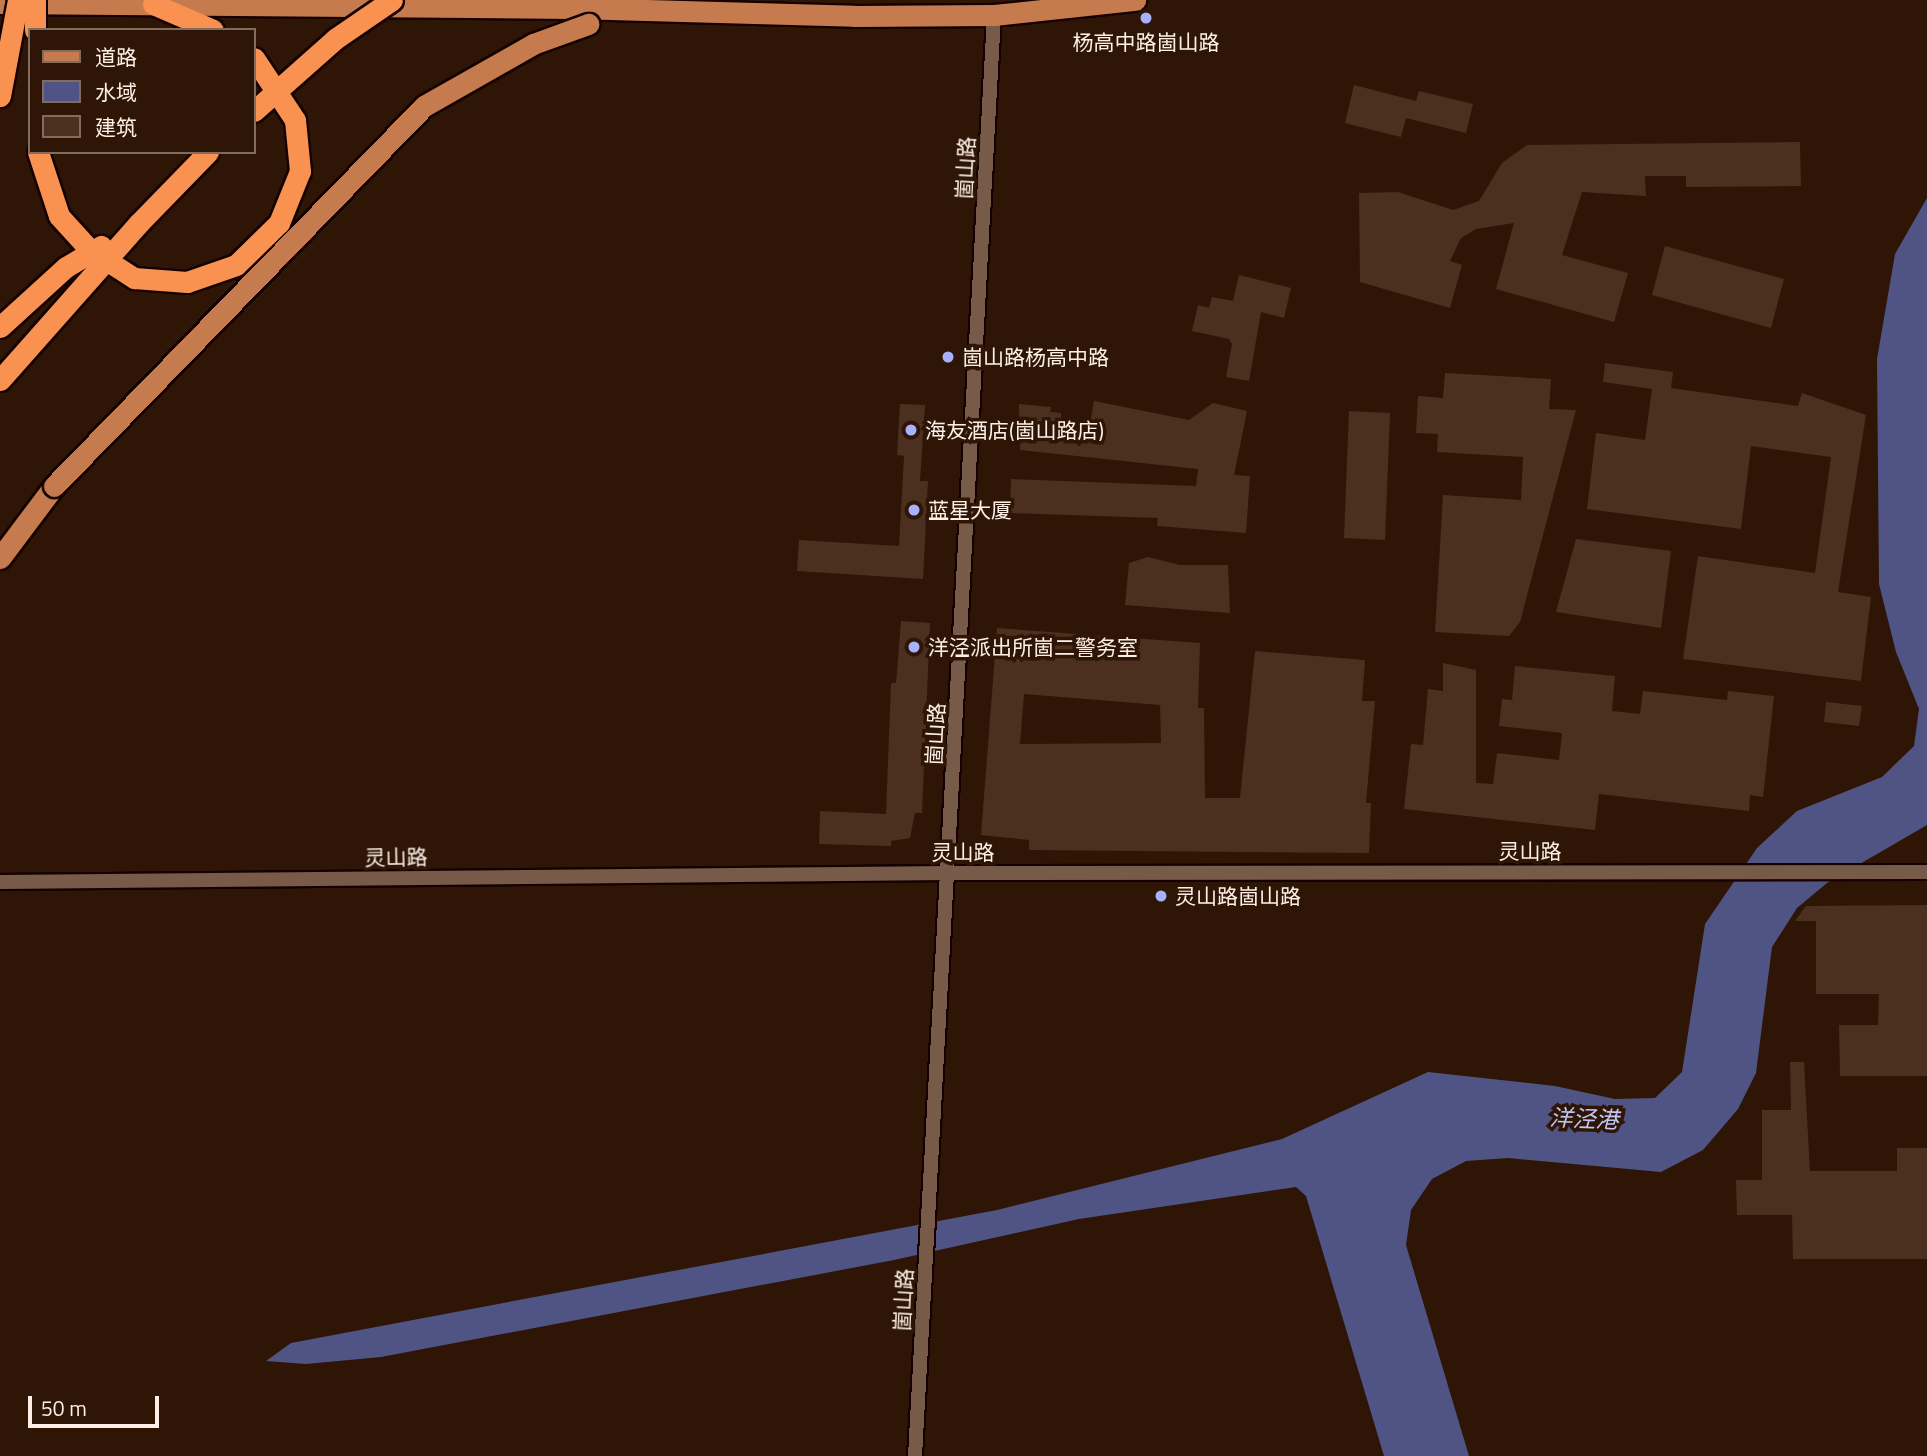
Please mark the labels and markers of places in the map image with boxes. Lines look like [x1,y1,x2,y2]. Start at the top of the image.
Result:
marker: 杨高中路崮山路 [1138,10,1154,26]
place label: 杨高中路崮山路 [1073,29,1219,55]
place label: 崮山路杨高中路 [962,344,1109,370]
marker: 崮山路杨高中路 [940,349,956,365]
place label: 海友酒店(崮山路店) [925,417,1104,443]
marker: 海友酒店(崮山路店) [903,422,919,438]
place label: 蓝星大厦 [928,497,1012,523]
marker: 蓝星大厦 [906,502,922,518]
place label: 洋泾派出所崮二警务室 [928,634,1138,660]
marker: 洋泾派出所崮二警务室 [906,639,922,655]
place label: 灵山路崮山路 [1175,883,1301,909]
marker: 灵山路崮山路 [1153,888,1169,904]

